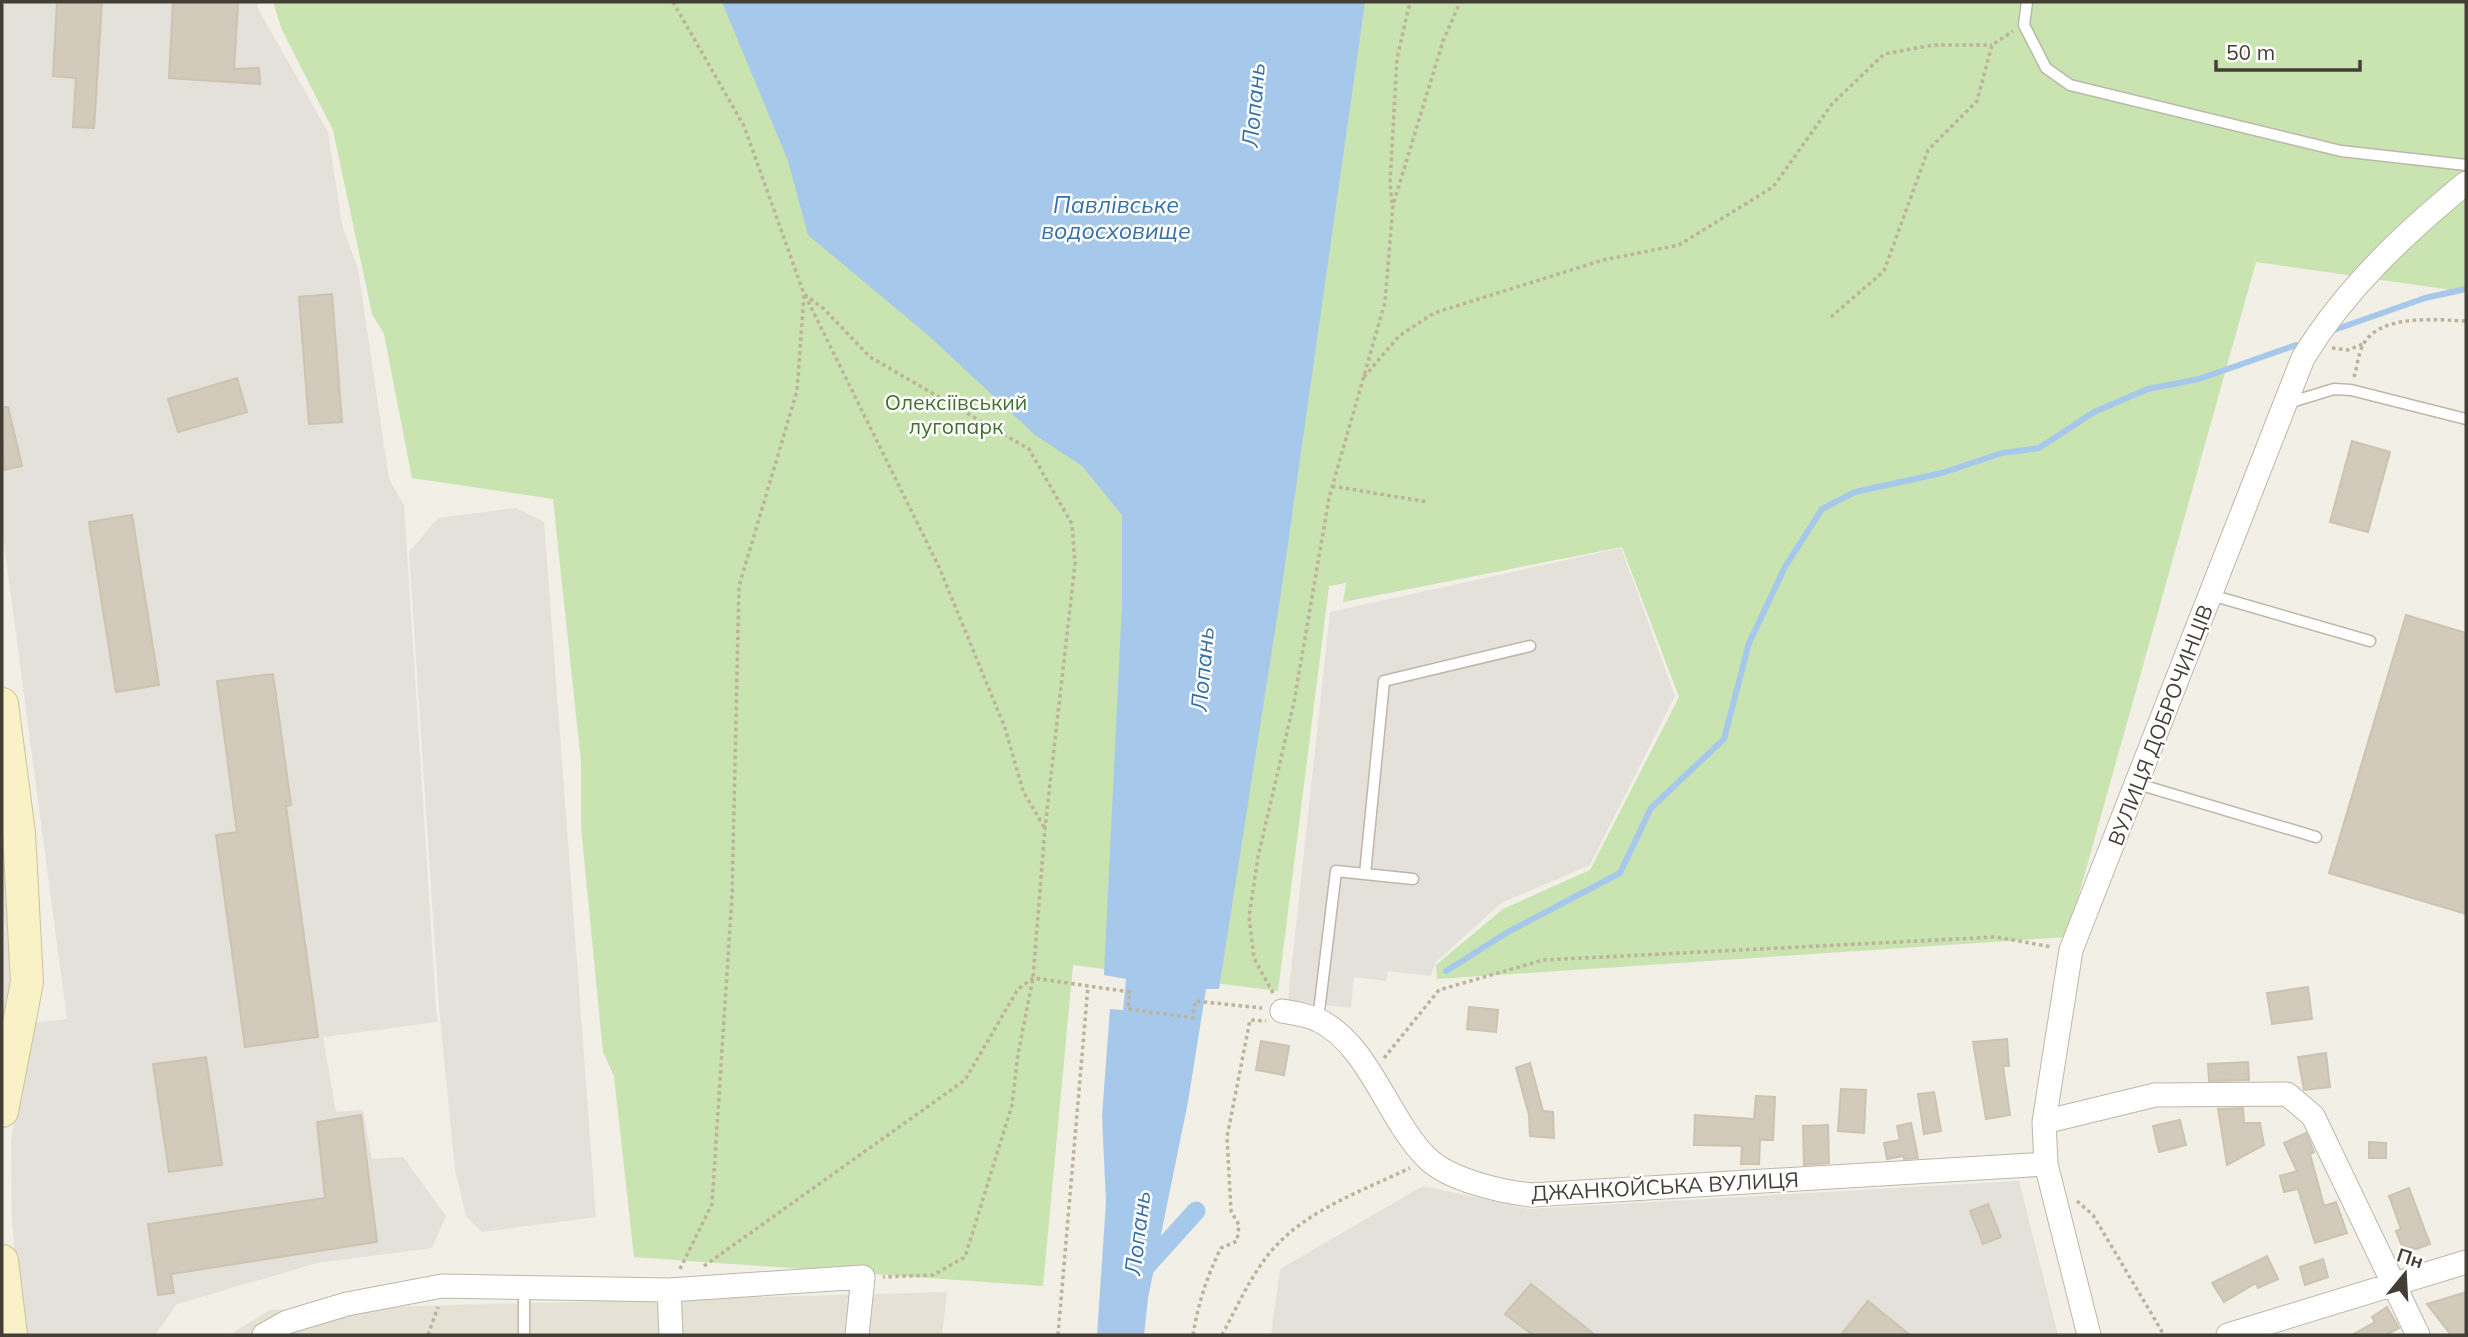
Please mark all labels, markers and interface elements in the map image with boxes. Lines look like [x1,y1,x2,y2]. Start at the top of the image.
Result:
scale bar [2216,28,2360,72]
text: 50 m [2226,39,2275,65]
water label: Лопань [1235,61,1271,150]
water label: Павлівське водосховище [1041,190,1191,245]
park label: Олексіївський лугопарк [885,389,1027,439]
street label: ВУЛИЦЯ ДОБРОЧИНЦІВ [2102,601,2218,849]
water label: Лопань [1184,625,1220,714]
street label: ДЖАНКОЙСЬКА ВУЛИЦЯ [1531,1166,1799,1206]
water label: Лопань [1117,1189,1157,1278]
north arrow [2370,1239,2440,1309]
text: Пн [2394,1242,2427,1273]

